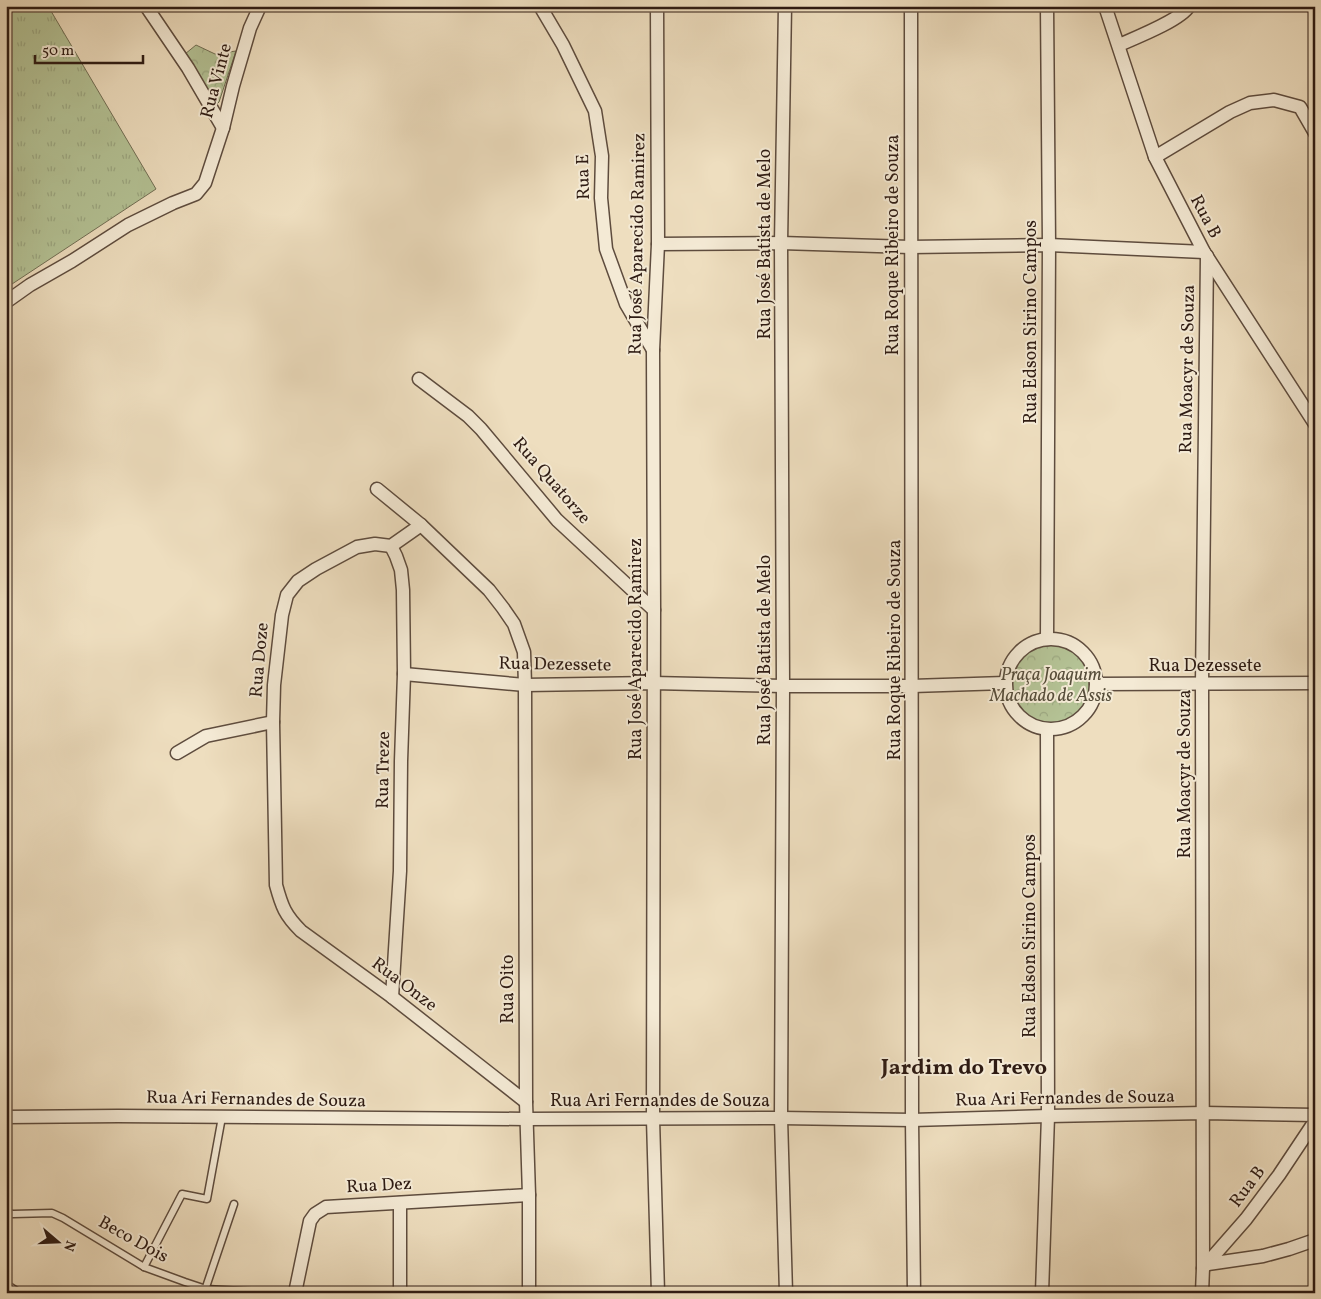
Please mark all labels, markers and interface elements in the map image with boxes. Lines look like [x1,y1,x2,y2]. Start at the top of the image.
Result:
scale bar [35,32,142,64]
text: 50 m [42,41,74,62]
street label: Rua Vinte [195,41,239,121]
street label: Rua José Aparecido Ramirez [624,133,652,355]
street label: Rua Roque Ribeiro de Souza [881,135,906,355]
street label: Rua José Batista de Melo [753,149,778,339]
street label: Rua E [571,154,597,200]
street label: Rua B [1183,191,1227,243]
street label: Rua Edson Sirino Campos [1019,220,1044,424]
street label: Rua Moacyr de Souza [1174,284,1202,454]
street label: Rua Quatorze [506,432,596,530]
street label: Rua José Aparecido Ramirez [624,538,649,760]
street label: Rua Roque Ribeiro de Souza [883,540,908,760]
street label: Rua José Batista de Melo [753,555,778,745]
street label: Rua Doze [244,621,276,699]
street label: Rua Dezessete [498,652,612,678]
street label: Rua Dezessete [1149,654,1261,679]
park label: Praça Joaquim Machado de Assis [989,663,1112,709]
street label: Rua Moacyr de Souza [1173,690,1198,858]
street label: Rua Treze [371,731,397,809]
street label: Rua Edson Sirino Campos [1018,834,1043,1038]
street label: Rua Onze [366,952,442,1018]
street label: Rua Oito [496,954,521,1024]
district label: Jardim do Trevo [880,1053,1047,1084]
street label: Rua Ari Fernandes de Souza [955,1085,1175,1113]
street label: Rua Ari Fernandes de Souza [146,1086,366,1114]
street label: Rua Ari Fernandes de Souza [550,1089,770,1114]
street label: Rua B [1224,1161,1272,1213]
street label: Rua Dez [346,1172,412,1200]
street label: Beco Dois [93,1210,173,1270]
north arrow [32,1216,82,1266]
text: N [58,1238,80,1254]

